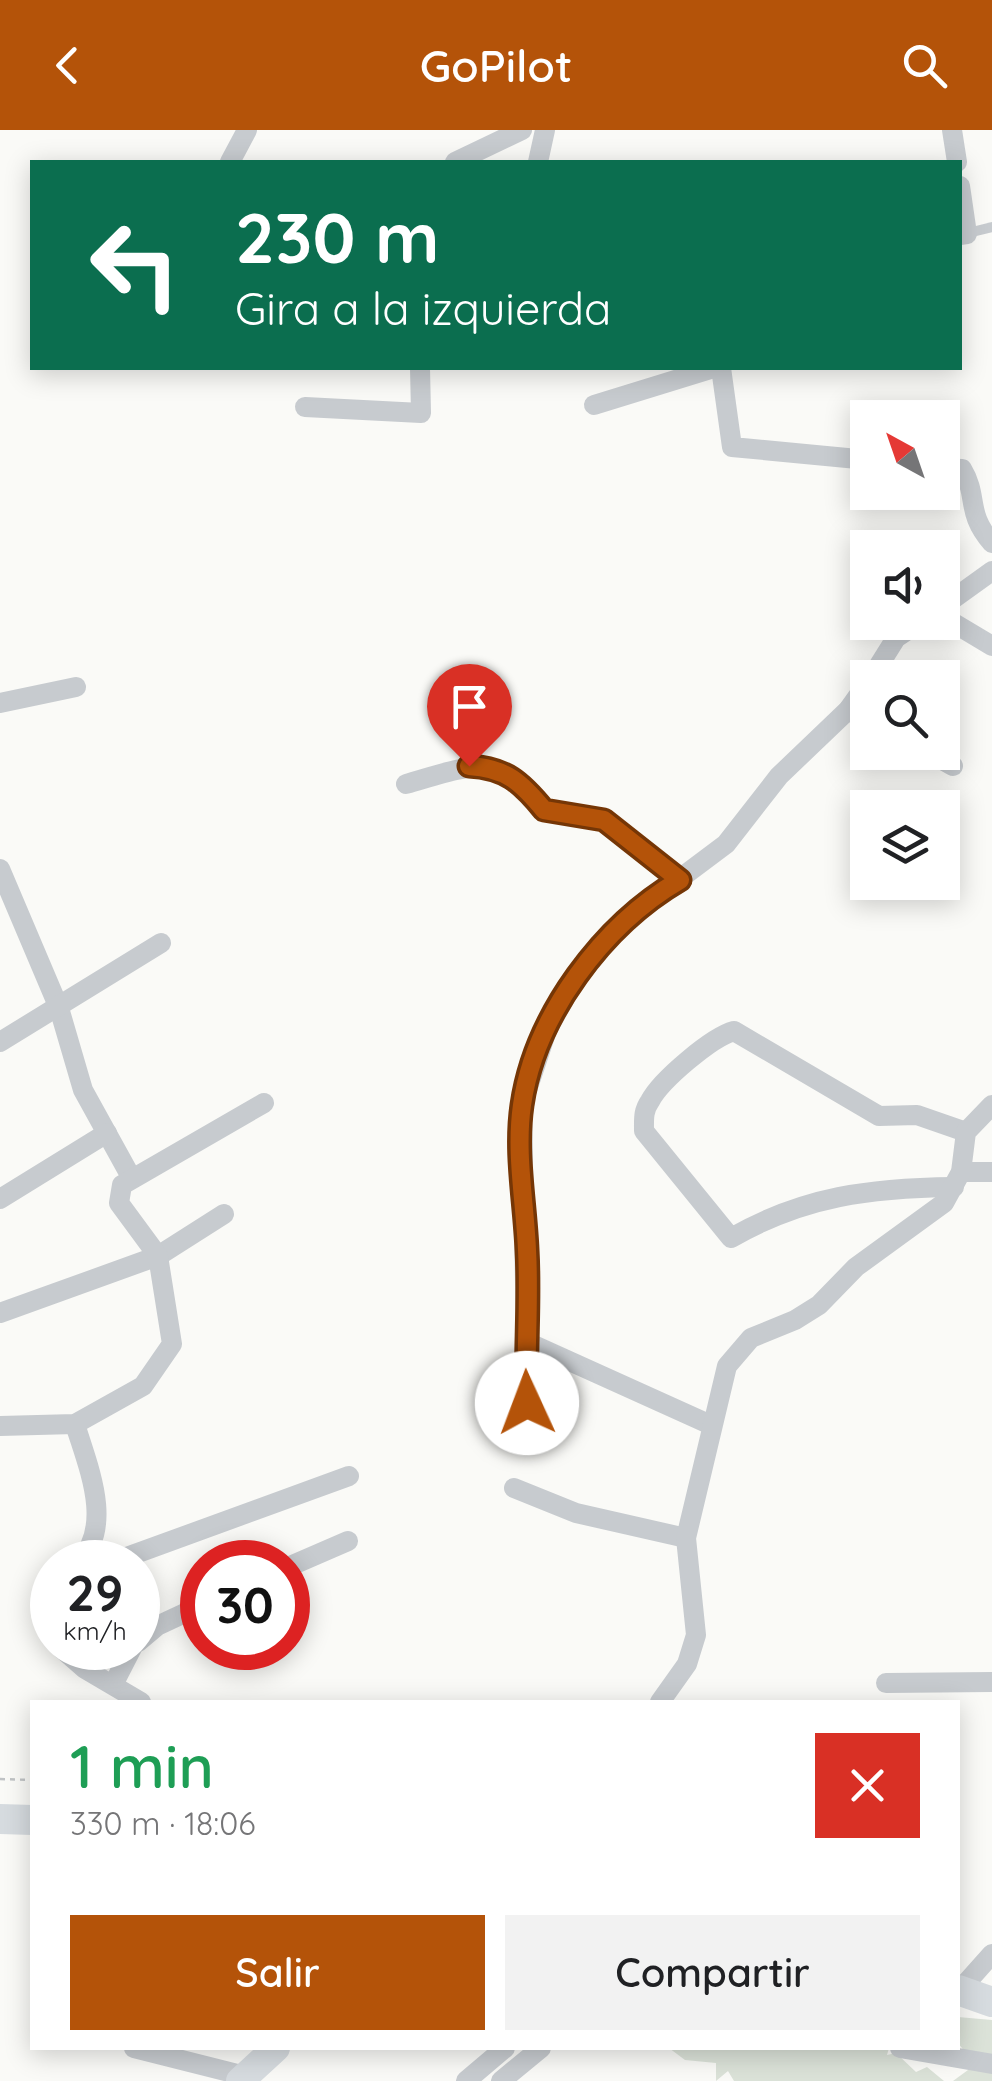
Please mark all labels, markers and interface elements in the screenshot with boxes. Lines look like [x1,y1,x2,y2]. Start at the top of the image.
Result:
text: GoPilot [420,37,572,93]
icon: back [40,38,95,93]
icon: search [897,38,952,93]
text: 230 m [235,193,440,281]
icon: left [70,200,200,330]
text: Gira a la izquierda [235,280,611,336]
north arrow [850,400,960,510]
map controls [850,400,960,900]
button: sound [850,530,960,640]
button: search [850,660,960,770]
pin [427,664,512,767]
icon: arrive [442,679,497,734]
button: layers [850,790,960,900]
position arrow [475,1351,579,1455]
speed limit sign: 30 [180,1540,310,1670]
text: 29 [67,1561,123,1624]
text: km/h [63,1615,127,1646]
text: 1 min [70,1728,214,1803]
button: close [815,1733,920,1838]
text: 330 m · 18:06 [70,1803,256,1843]
button: Salir [70,1915,485,2030]
button: Compartir [505,1915,920,2030]

